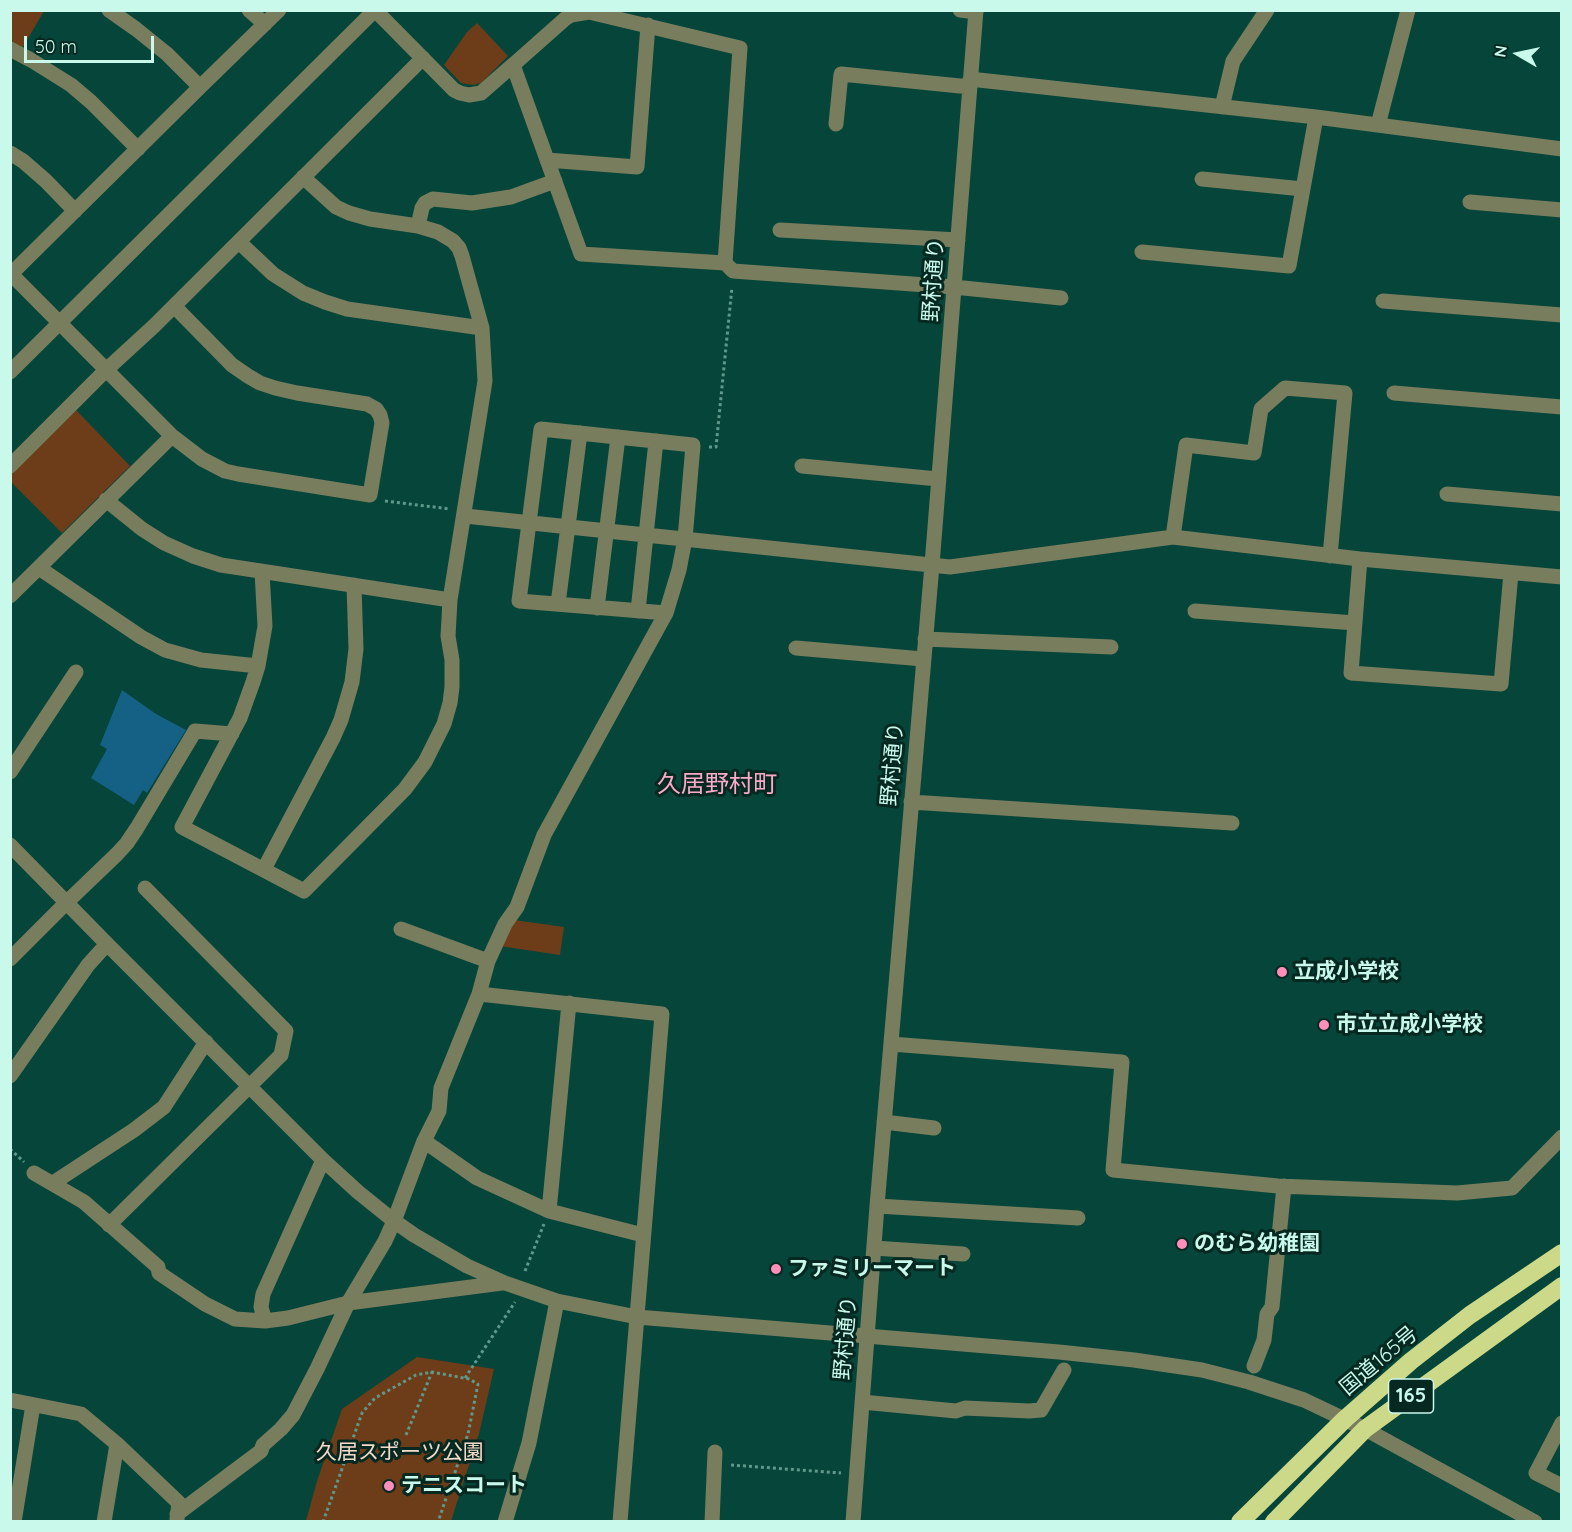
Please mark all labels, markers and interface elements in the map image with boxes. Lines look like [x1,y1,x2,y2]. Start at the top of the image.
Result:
scale bar [27,24,158,62]
north arrow [1488,24,1548,84]
text: 50 m [35,35,77,58]
text: N [1489,44,1511,59]
street label: 野村通り [919,237,949,323]
street label: 野村通り [877,721,909,807]
district label: 久居野村町 [657,771,777,799]
place label: 立成小学校 [1294,959,1399,985]
marker: 立成小学校 [1275,965,1289,979]
place label: 市立立成小学校 [1336,1012,1483,1038]
marker: 市立立成小学校 [1317,1018,1331,1032]
place label: のむら幼稚園 [1194,1231,1320,1257]
marker: のむら幼稚園 [1175,1237,1189,1251]
place label: ファミリーマート [788,1256,956,1282]
marker: ファミリーマート [769,1262,783,1276]
street label: 野村通り [830,1295,862,1381]
street label: 国道165号 [1335,1321,1423,1401]
road number: 165 [1388,1379,1434,1413]
park label: 久居スポーツ公園 [316,1440,484,1466]
place label: テニスコート [401,1473,527,1499]
marker: テニスコート [382,1479,396,1493]

